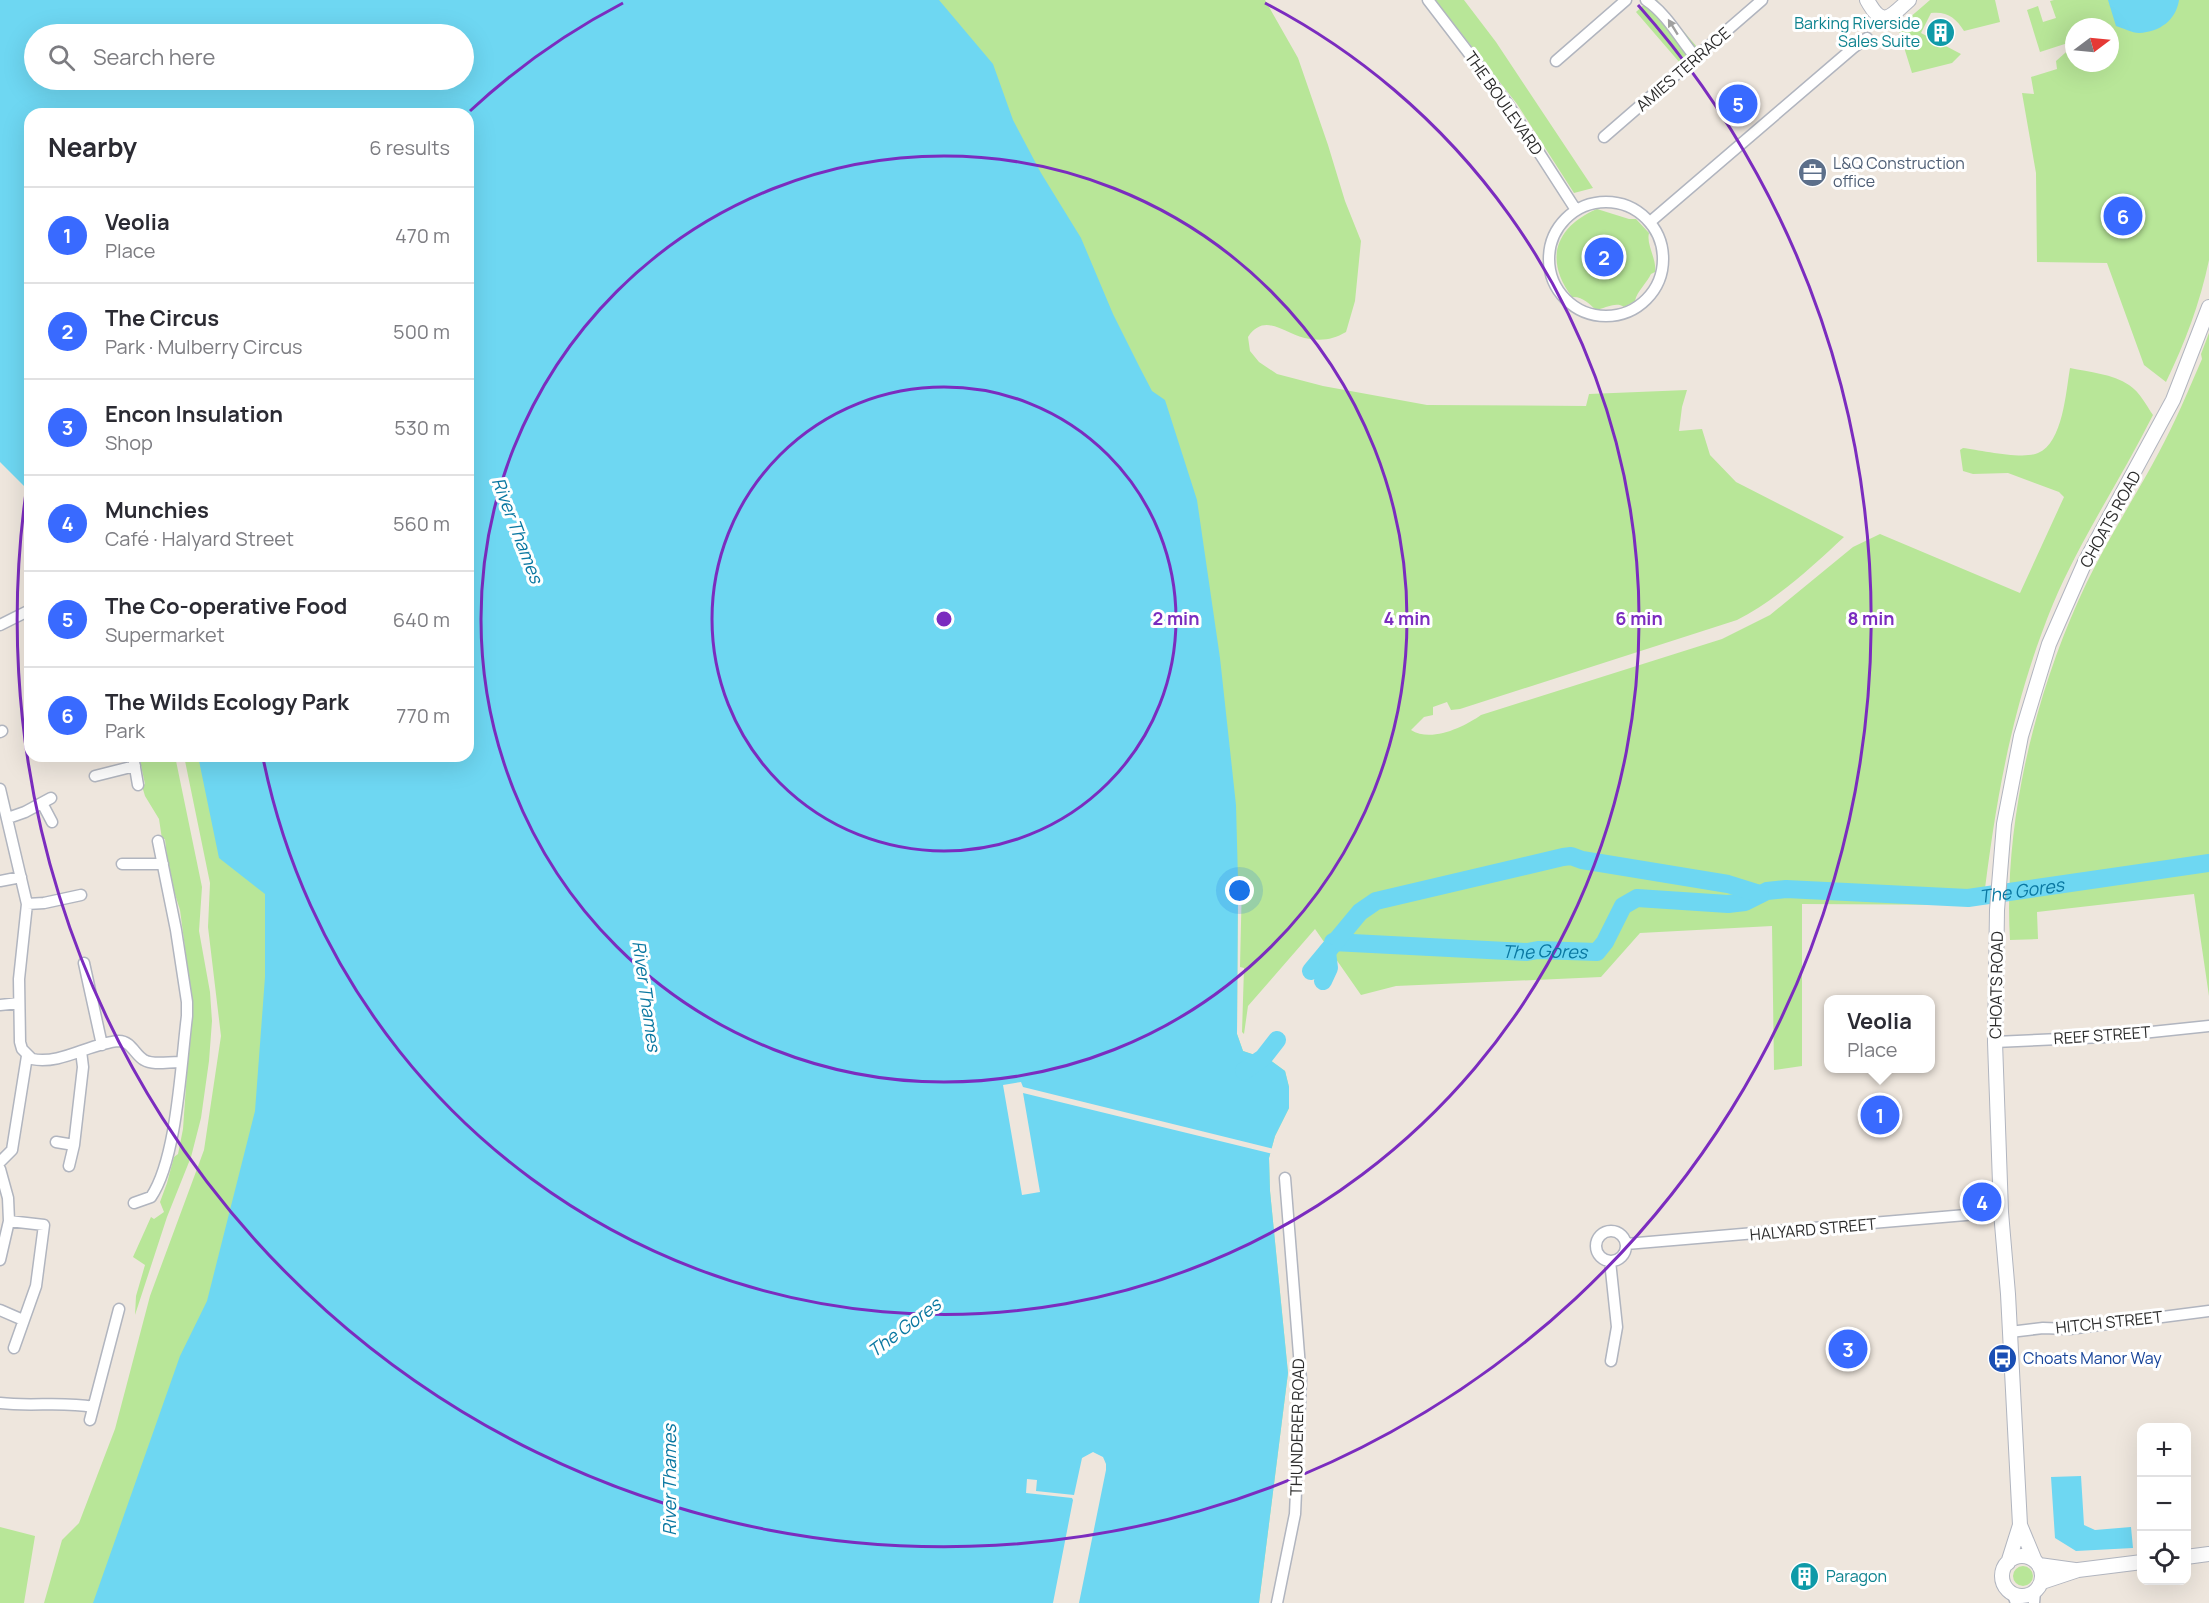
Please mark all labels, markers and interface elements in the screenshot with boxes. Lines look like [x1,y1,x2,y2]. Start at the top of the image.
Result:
place label: Barking Riverside Sales Suite [1794,12,1920,52]
building icon: Barking Riverside Sales Suite [1925,16,1957,48]
north arrow [2065,18,2119,72]
one-way arrow [1667,19,1678,36]
street label: AMIES TERRACE [1631,22,1735,116]
search box [24,24,474,90]
icon: search [45,41,78,74]
text: Search here [93,42,215,72]
street label: THE BOULEVARD [1460,47,1548,160]
pin: 5 [1718,82,1758,126]
text: Nearby [48,129,137,165]
text: 6 results [369,134,450,161]
place label: L&Q Construction office [1833,152,1965,192]
office icon: L&Q Construction office [1796,156,1828,188]
pin: 6 [2104,194,2142,238]
text: Veolia [105,207,170,237]
text: 1 [63,222,72,249]
text: 470 m [395,222,450,249]
pin: 2 [1584,234,1624,280]
text: Place [105,237,155,264]
text: The Circus [105,303,219,333]
text: 2 [62,318,73,345]
text: 500 m [393,318,450,345]
text: Park · Mulberry Circus [105,333,303,360]
text: Encon Insulation [105,399,283,429]
text: 3 [62,414,73,441]
text: 530 m [394,414,450,441]
text: Shop [105,429,153,456]
street label: CHOATS ROAD [2074,466,2146,571]
water label: River Thames [487,474,550,588]
text: Munchies [105,495,209,525]
text: 4 [61,510,74,537]
text: 560 m [393,510,450,537]
text: Café · Halyard Street [105,525,294,552]
text: The Co-operative Food [105,591,347,621]
text: 5 [62,606,73,633]
text: 640 m [393,606,450,633]
text: 2 min [1153,606,1199,630]
text: 4 min [1383,606,1431,630]
text: 6 min [1615,606,1663,630]
text: 8 min [1847,606,1895,630]
centre of rings [934,609,954,629]
text: Supermarket [105,621,225,648]
text: The Wilds Ecology Park [105,687,349,717]
text: 6 [61,702,74,729]
text: 770 m [396,702,450,729]
text: Park [105,717,145,744]
water label: The Gores [1978,872,2067,908]
your location [1225,876,1254,905]
street label: CHOATS ROAD [1984,931,2008,1039]
water label: The Gores [1502,938,1589,964]
water label: River Thames [627,939,667,1054]
popup [1824,995,1935,1073]
text: Veolia [1847,1006,1912,1036]
street label: REEF STREET [2053,1021,2152,1049]
text: Place [1847,1036,1898,1063]
pin: 1 [1860,1092,1900,1138]
pin: 4 [1962,1180,2002,1224]
street label: HALYARD STREET [1749,1212,1878,1245]
water label: The Gores [863,1291,946,1362]
street label: HITCH STREET [2055,1305,2164,1339]
pin: 3 [1828,1326,1868,1372]
bus stop icon: Choats Manor Way [1986,1342,2018,1374]
place label: Choats Manor Way [2023,1347,2162,1369]
street label: THUNDERER ROAD [1285,1358,1309,1496]
water label: River Thames [657,1423,681,1536]
map controls [2137,1423,2191,1585]
button: + [2137,1423,2191,1477]
button: − [2137,1477,2191,1531]
button: locate [2137,1531,2191,1585]
building icon: Paragon [1789,1560,1821,1592]
place label: Paragon [1826,1565,1887,1587]

